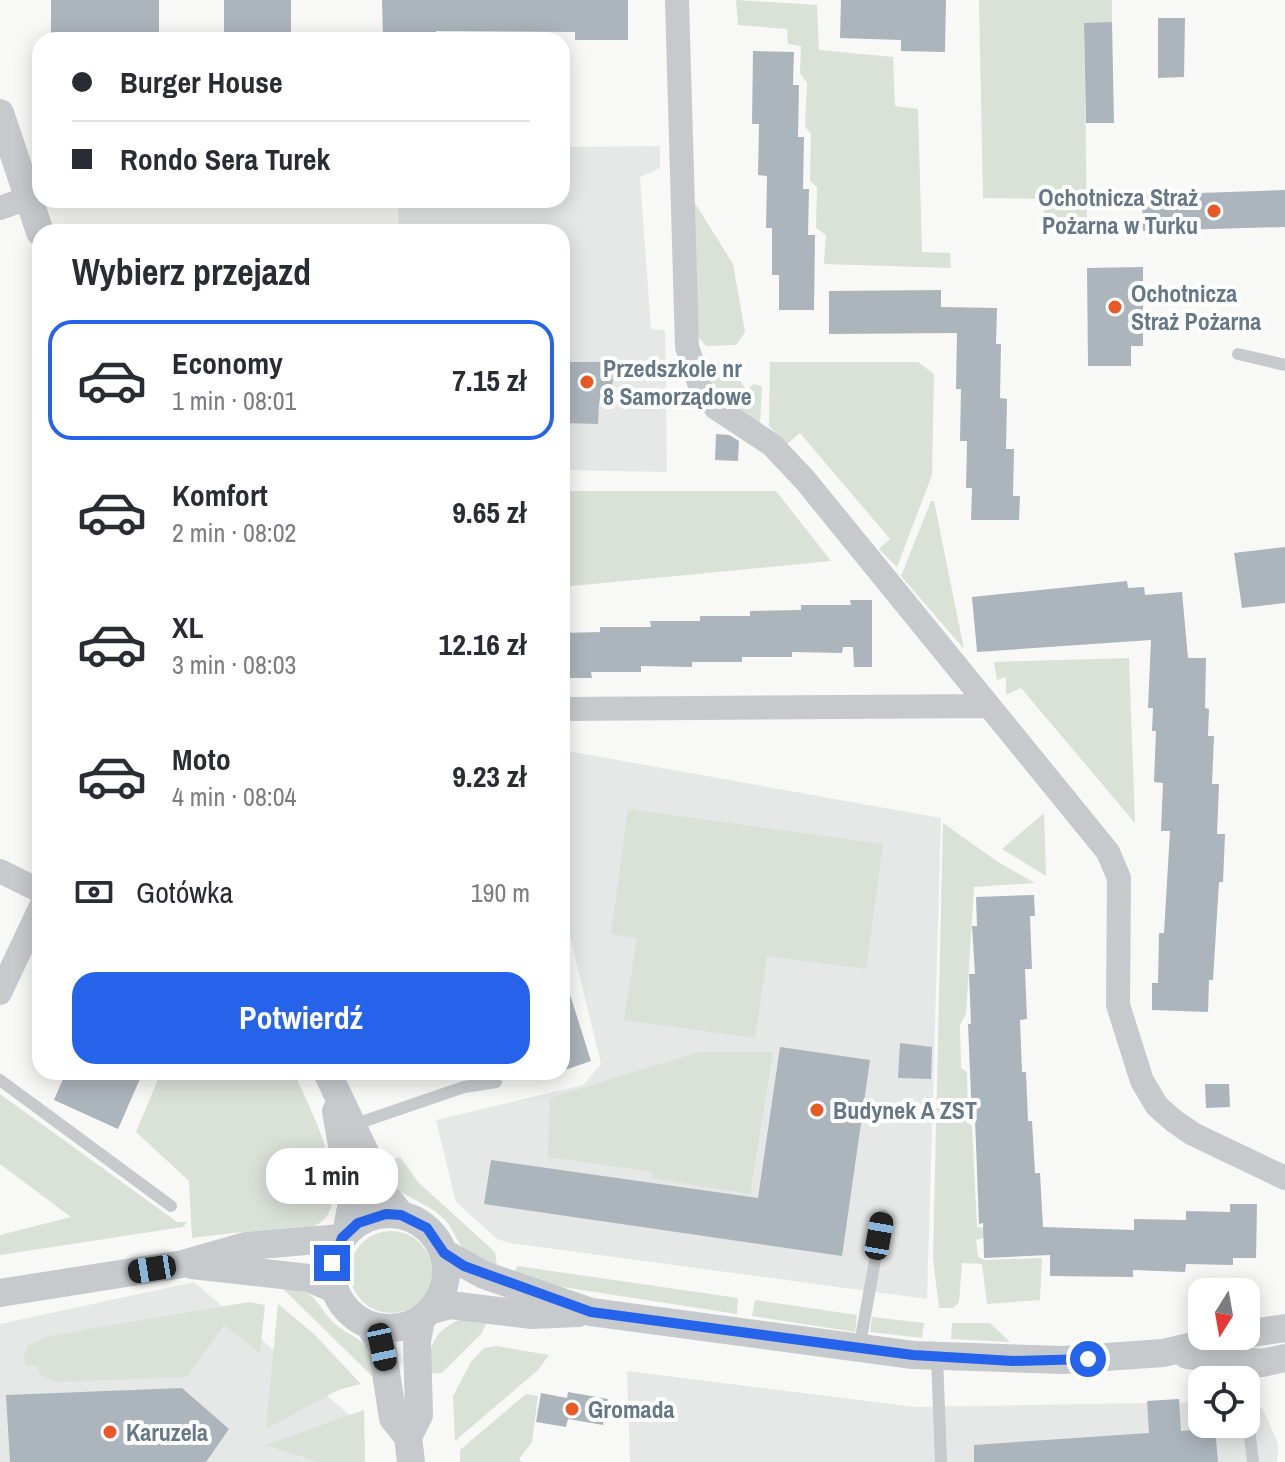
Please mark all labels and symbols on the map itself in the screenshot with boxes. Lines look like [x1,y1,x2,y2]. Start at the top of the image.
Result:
place label: Ochotnicza Straż Pożarna w Turku [1038,181,1198,241]
marker: Ochotnicza Straż Pożarna w Turku [1205,202,1223,220]
place label: Ochotnicza Straż Pożarna [1131,277,1261,337]
marker: Ochotnicza Straż Pożarna [1106,298,1124,316]
place label: Przedszkole nr 8 Samorządowe [603,352,752,412]
marker: Przedszkole nr 8 Samorządowe [578,373,596,391]
place label: Budynek A ZST [833,1094,977,1126]
marker: Budynek A ZST [808,1101,826,1119]
callout: 1 min [266,1147,398,1203]
car [863,1210,895,1262]
route end [314,1245,350,1281]
car [126,1253,178,1285]
north arrow [1188,1278,1260,1350]
car [365,1321,399,1373]
route start [1070,1341,1106,1377]
place label: Gromada [588,1393,674,1425]
marker: Gromada [563,1400,581,1418]
place label: Karuzela [126,1416,208,1448]
marker: Karuzela [101,1423,119,1441]

